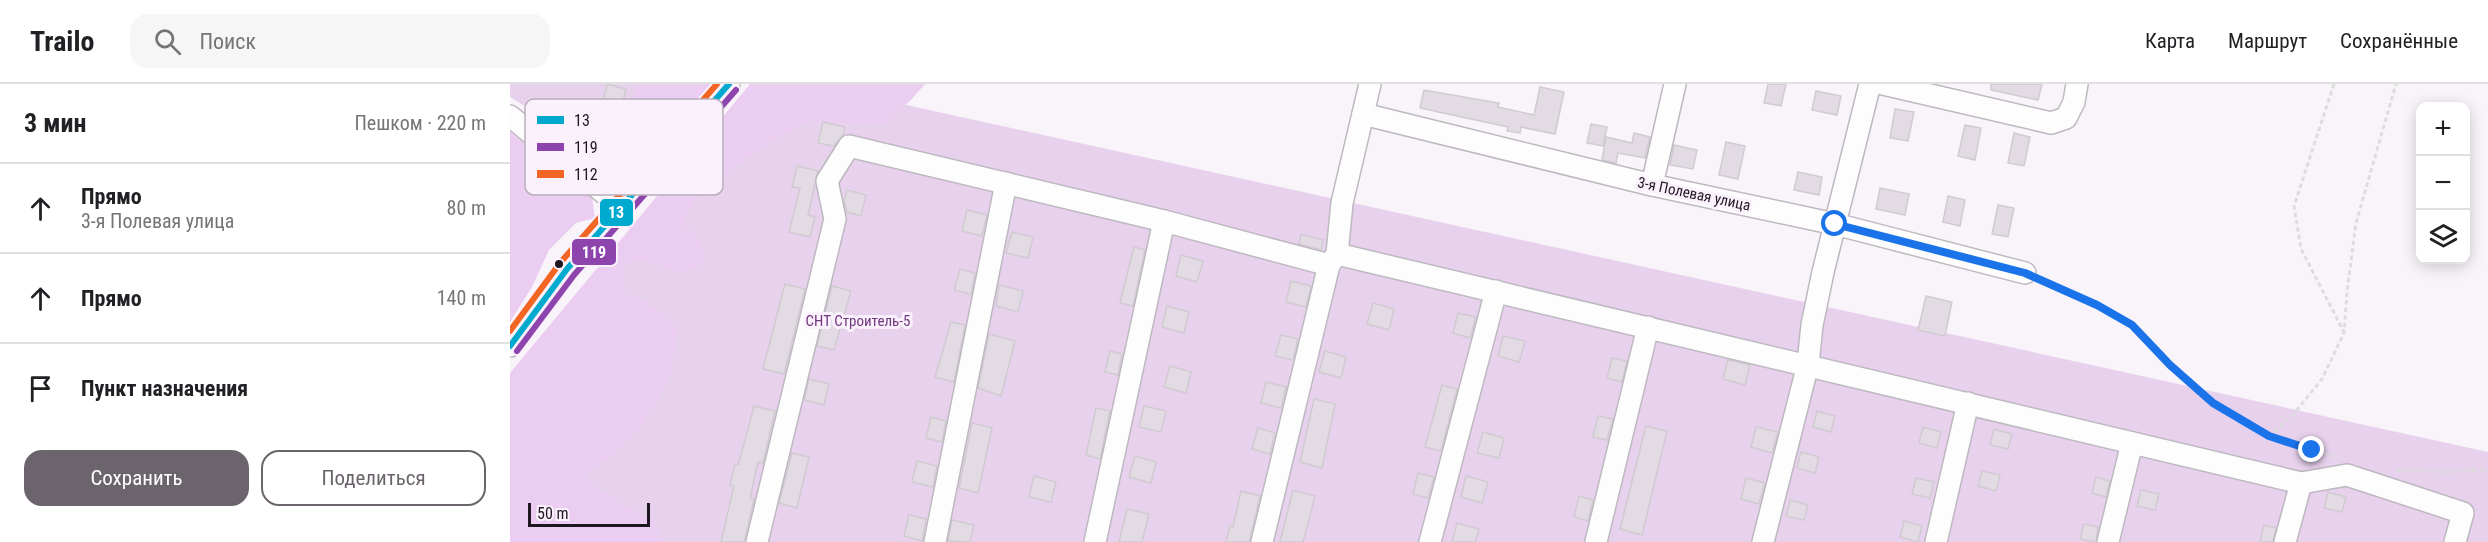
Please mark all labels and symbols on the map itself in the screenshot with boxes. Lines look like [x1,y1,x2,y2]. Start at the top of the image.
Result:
legend [525,99,723,195]
text: 13 [574,111,590,130]
text: 119 [574,138,598,157]
text: 112 [574,165,598,184]
street label: 3-я Полевая улица [1636,173,1752,215]
line badge: 13 [599,198,634,227]
text: 13 [608,203,624,222]
route start [1821,210,1847,236]
line badge: 119 [571,238,617,266]
text: 119 [582,243,606,262]
unlabelled marker [553,258,565,270]
park label: СНТ Строитель-5 [806,312,910,330]
route end [2298,436,2324,462]
scale bar [528,500,650,528]

